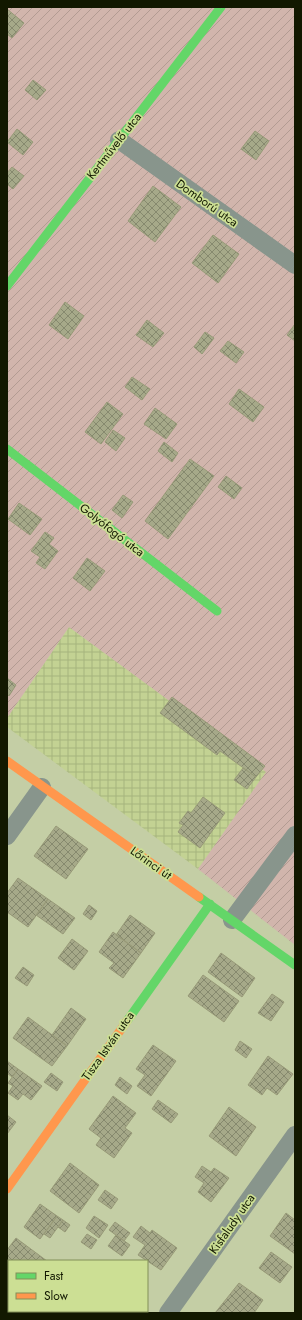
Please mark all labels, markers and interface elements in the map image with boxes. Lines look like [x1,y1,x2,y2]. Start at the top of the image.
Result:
street label: Kertművelő utca [82,109,146,183]
street label: Domború utca [172,175,242,231]
street label: Golyófogó utca [76,499,148,561]
street label: Lőrinci út [127,842,176,884]
street label: Tisza István utca [77,1008,139,1084]
street label: Kisfaludy utca [205,1190,259,1258]
legend [8,1260,148,1312]
text: Fast [44,1267,63,1285]
text: Slow [44,1287,69,1305]

